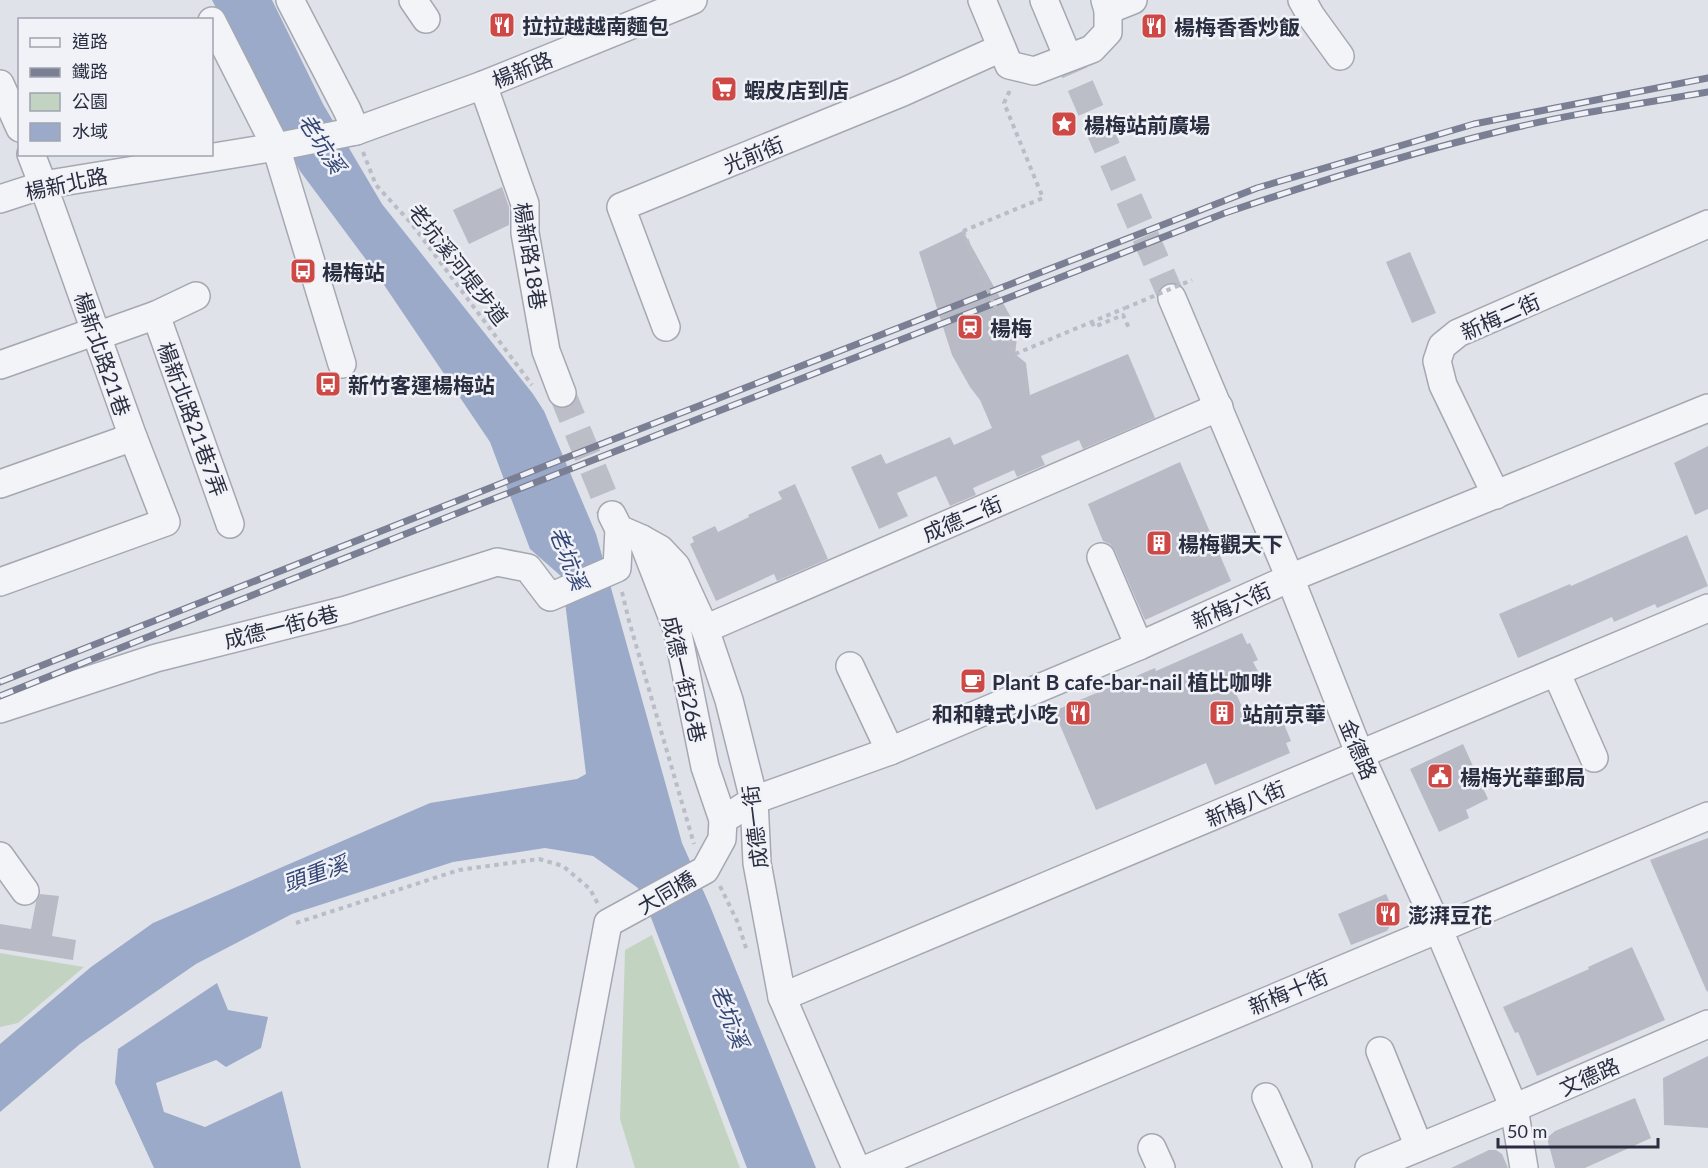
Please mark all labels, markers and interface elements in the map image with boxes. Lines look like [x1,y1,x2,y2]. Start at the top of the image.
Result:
restaurant icon: 拉拉越越南麵包 [487,10,517,40]
restaurant icon: 楊梅香香炒飯 [1139,11,1169,41]
place label: 拉拉越越南麵包 [522,13,669,38]
place label: 楊梅香香炒飯 [1174,14,1300,39]
legend [18,18,213,156]
text: 道路 [72,30,108,52]
street label: 楊新路 [488,46,556,92]
text: 鐵路 [72,60,108,82]
supermarket icon: 蝦皮店到店 [709,74,739,104]
place label: 蝦皮店到店 [744,77,849,102]
text: 公園 [72,90,108,112]
water label: 老坑溪 [293,108,353,181]
place icon: 楊梅站前廣場 [1049,109,1079,139]
place label: 楊梅站前廣場 [1084,112,1210,137]
text: 水域 [72,120,108,142]
street label: 光前街 [719,131,787,177]
street label: 楊新北路 [22,162,110,204]
street label: 老坑溪河堤步道 [404,198,514,330]
street label: 楊新路18巷 [510,201,552,311]
bus stop icon: 楊梅站 [288,256,318,286]
place label: 楊梅站 [322,259,385,284]
street label: 新梅二街 [1457,287,1543,345]
street label: 楊新北路21巷 [70,289,136,419]
station icon: 楊梅 [955,312,985,342]
place label: 楊梅 [990,315,1032,340]
street label: 楊新北路21巷7弄 [153,338,233,500]
bus stop icon: 新竹客運楊梅站 [313,369,343,399]
place label: 新竹客運楊梅站 [348,372,495,397]
street label: 成德二街 [918,490,1006,546]
water label: 老坑溪 [544,522,595,596]
building icon: 楊梅觀天下 [1144,528,1174,558]
place label: 楊梅觀天下 [1178,531,1283,556]
street label: 新梅六街 [1188,576,1274,634]
street label: 成德一街6巷 [221,600,341,652]
street label: 成德一街26巷 [658,613,712,745]
cafe icon: Plant B cafe-bar-nail 植比咖啡 [958,666,988,696]
place label: Plant B cafe-bar-nail 植比咖啡 [992,669,1271,694]
restaurant icon: 和和韓式小吃 [1063,698,1093,728]
building icon: 站前京華 [1207,698,1237,728]
place label: 和和韓式小吃 [932,701,1058,726]
place label: 站前京華 [1242,701,1326,726]
street label: 金德路 [1335,715,1383,783]
public building icon: 楊梅光華郵局 [1425,761,1455,791]
place label: 楊梅光華郵局 [1460,764,1586,789]
street label: 新梅八街 [1201,775,1289,831]
street label: 成德一街 [736,784,772,870]
water label: 頭重溪 [279,849,353,897]
street label: 大同橋 [632,865,700,919]
restaurant icon: 澎湃豆花 [1373,899,1403,929]
place label: 澎湃豆花 [1408,902,1492,927]
street label: 新梅十街 [1244,963,1332,1019]
water label: 老坑溪 [706,980,756,1054]
street label: 文德路 [1555,1052,1623,1100]
scale bar [1498,1111,1658,1149]
text: 50 m [1507,1120,1547,1142]

